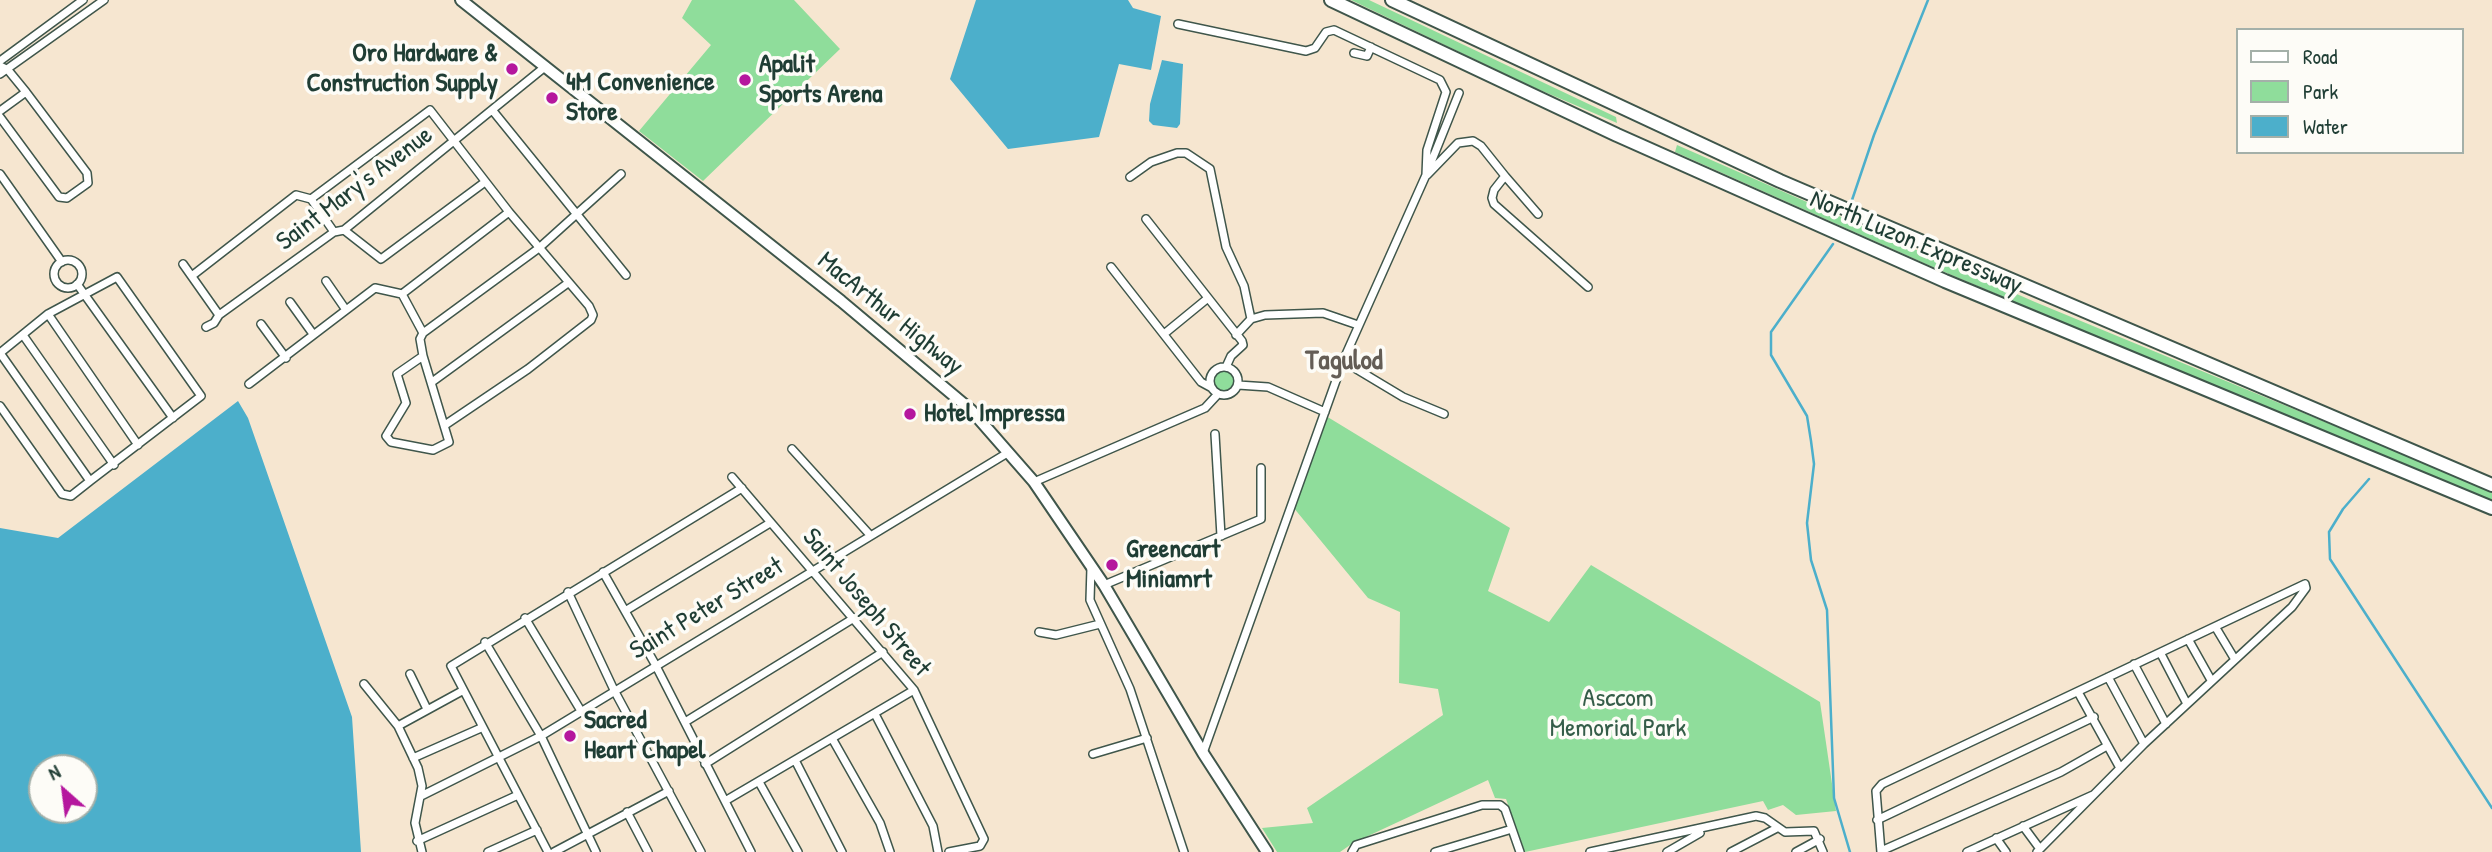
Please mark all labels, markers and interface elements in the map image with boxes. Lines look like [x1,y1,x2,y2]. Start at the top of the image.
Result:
legend [2236,28,2464,154]
place label: Oro Hardware & Construction Supply [307,38,498,100]
text: Road [2303,42,2337,71]
place label: Apalit Sports Arena [759,49,882,110]
marker: Oro Hardware & Construction Supply [504,61,520,77]
place label: 4M Convenience Store [566,67,715,128]
marker: Apalit Sports Arena [737,72,753,88]
text: Park [2303,77,2338,106]
marker: 4M Convenience Store [544,90,560,106]
text: Water [2303,112,2348,141]
street label: Saint Mary's Avenue [271,120,439,258]
street label: North Luzon Expressway [1805,184,2027,302]
street label: MacArthur Highway [811,246,969,382]
district label: Tagulod [1305,345,1383,379]
place label: Hotel Impressa [924,398,1064,430]
marker: Hotel Impressa [902,406,918,422]
street label: Saint Joseph Street [795,523,937,683]
place label: Greencart Miniamrt [1126,534,1220,596]
street label: Saint Peter Street [625,551,789,667]
marker: Greencart Miniamrt [1104,557,1120,573]
park label: Asccom Memorial Park [1550,683,1686,744]
place label: Sacred Heart Chapel [584,705,705,766]
marker: Sacred Heart Chapel [562,728,578,744]
north arrow [28,754,98,824]
text: N [44,758,65,786]

